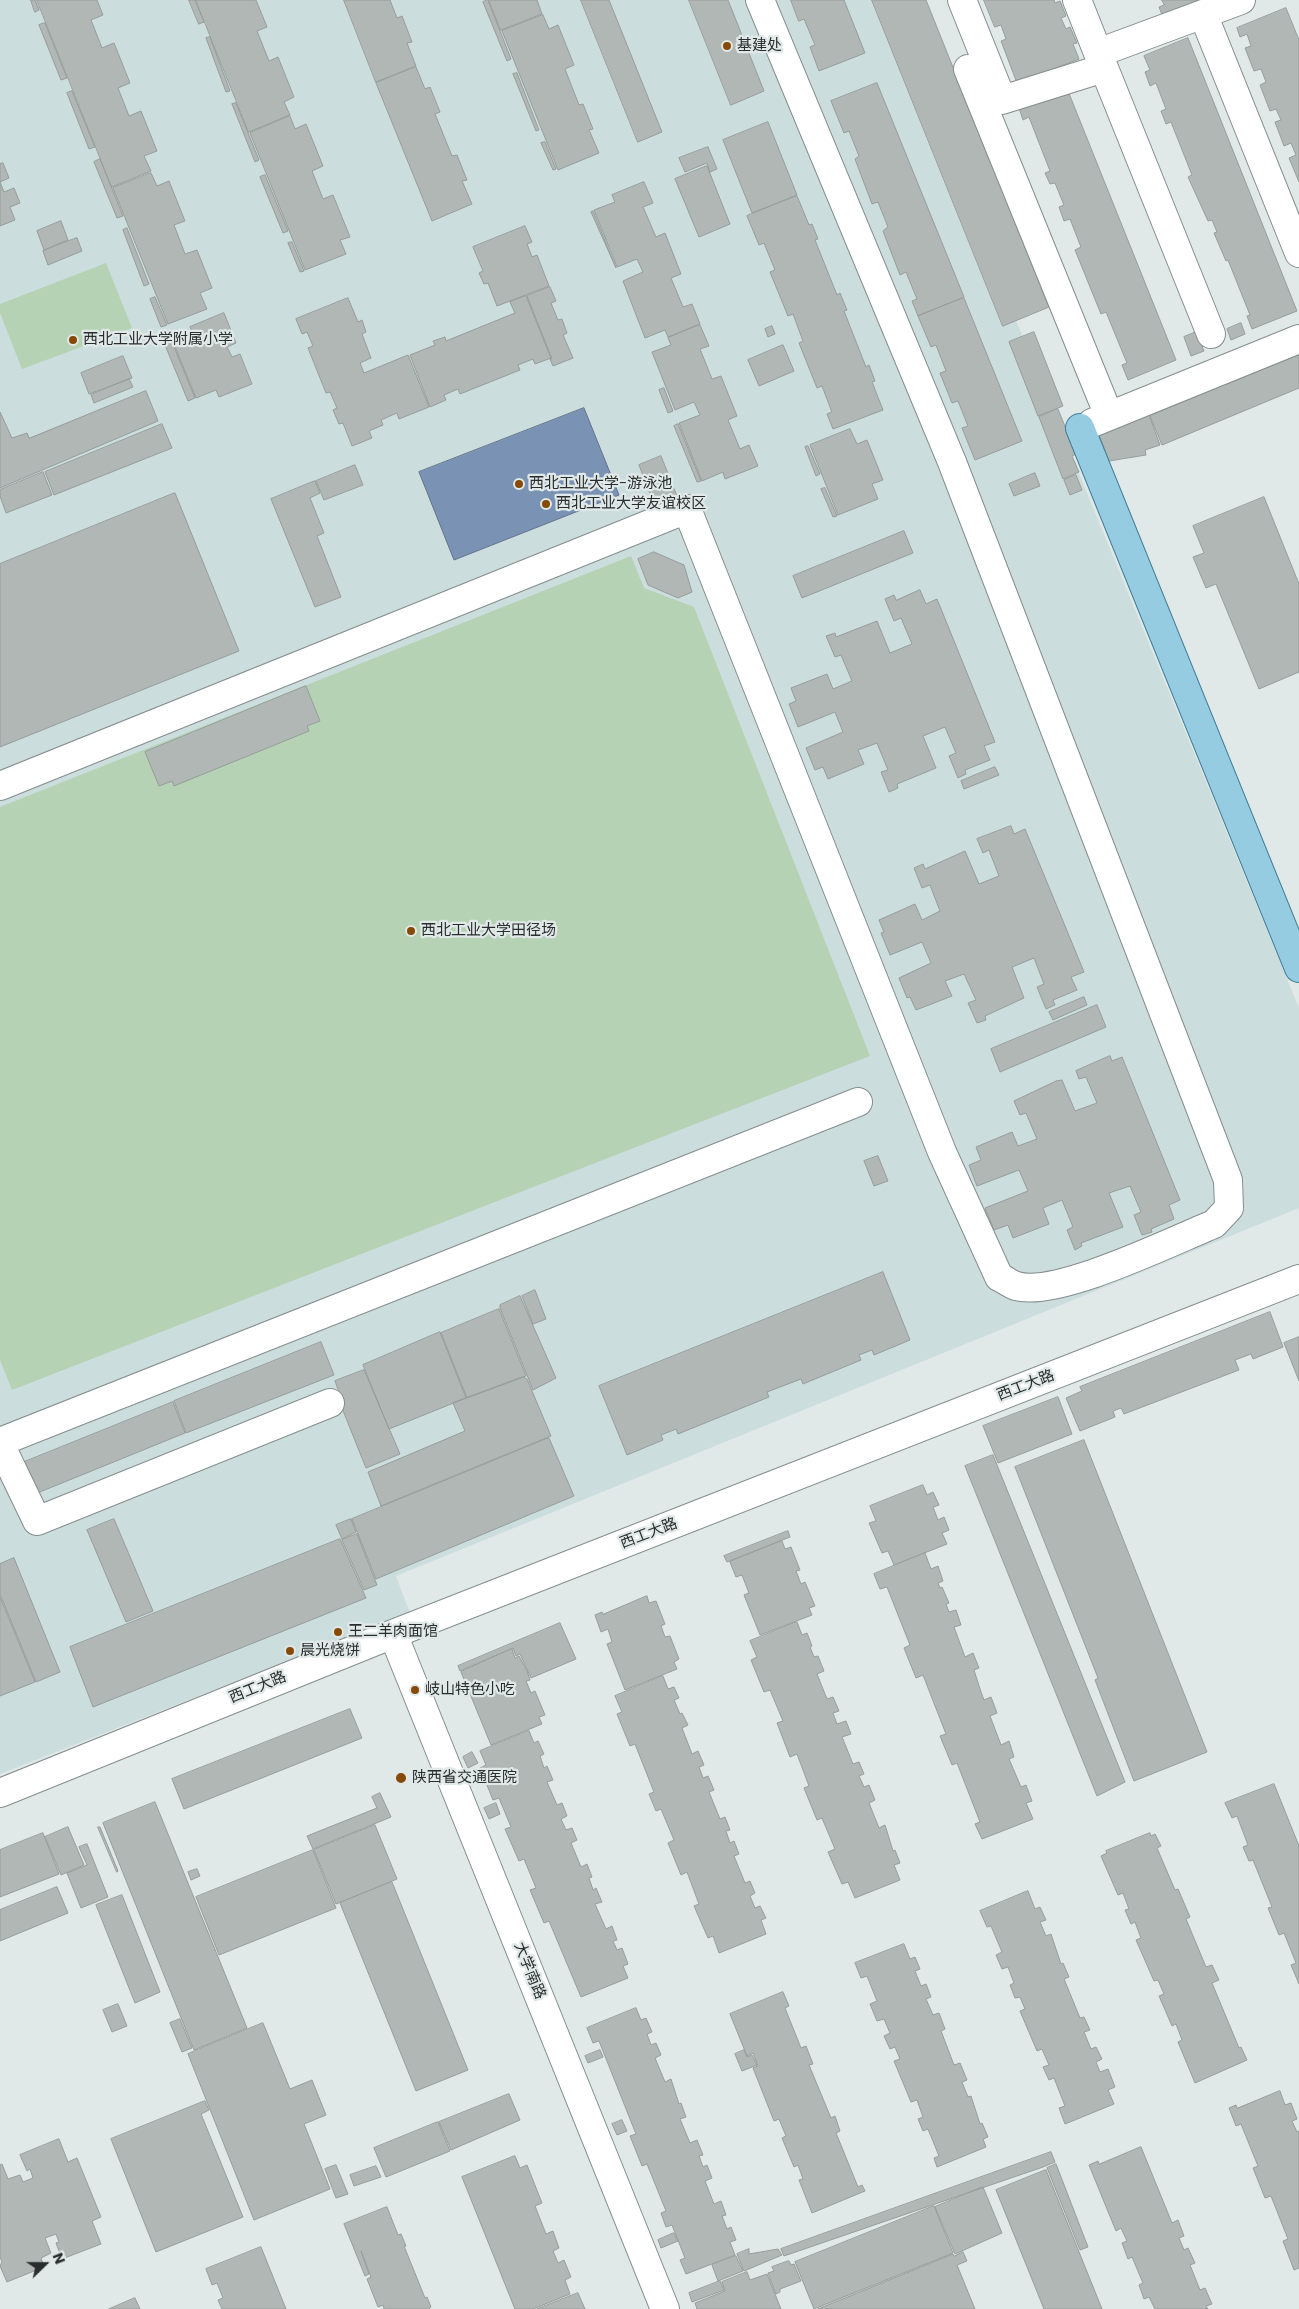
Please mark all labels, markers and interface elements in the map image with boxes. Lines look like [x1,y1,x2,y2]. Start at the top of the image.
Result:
place label: 基建处 [737,37,782,55]
marker: 基建处 [721,40,733,52]
place label: 西北工业大学附属小学 [83,331,233,349]
marker: 西北工业大学附属小学 [67,334,79,346]
place label: 西北工业大学-游泳池 [529,475,672,493]
marker: 西北工业大学-游泳池 [513,478,525,490]
place label: 西北工业大学友谊校区 [556,495,706,513]
marker: 西北工业大学友谊校区 [540,498,552,510]
place label: 西北工业大学田径场 [421,922,556,940]
marker: 西北工业大学田径场 [405,925,417,937]
street label: 西工大路 [995,1367,1057,1405]
street label: 西工大路 [618,1515,680,1553]
place label: 王二羊肉面馆 [348,1623,438,1641]
marker: 王二羊肉面馆 [332,1626,344,1638]
place label: 晨光烧饼 [300,1642,360,1660]
marker: 晨光烧饼 [284,1645,296,1657]
street label: 西工大路 [227,1668,289,1708]
place label: 岐山特色小吃 [425,1681,515,1699]
marker: 岐山特色小吃 [409,1684,421,1696]
place label: 陕西省交通医院 [412,1769,517,1787]
marker: 陕西省交通医院 [394,1771,408,1785]
street label: 大学南路 [509,1940,549,2002]
north arrow [20,2239,70,2289]
text: N [48,2250,70,2267]

